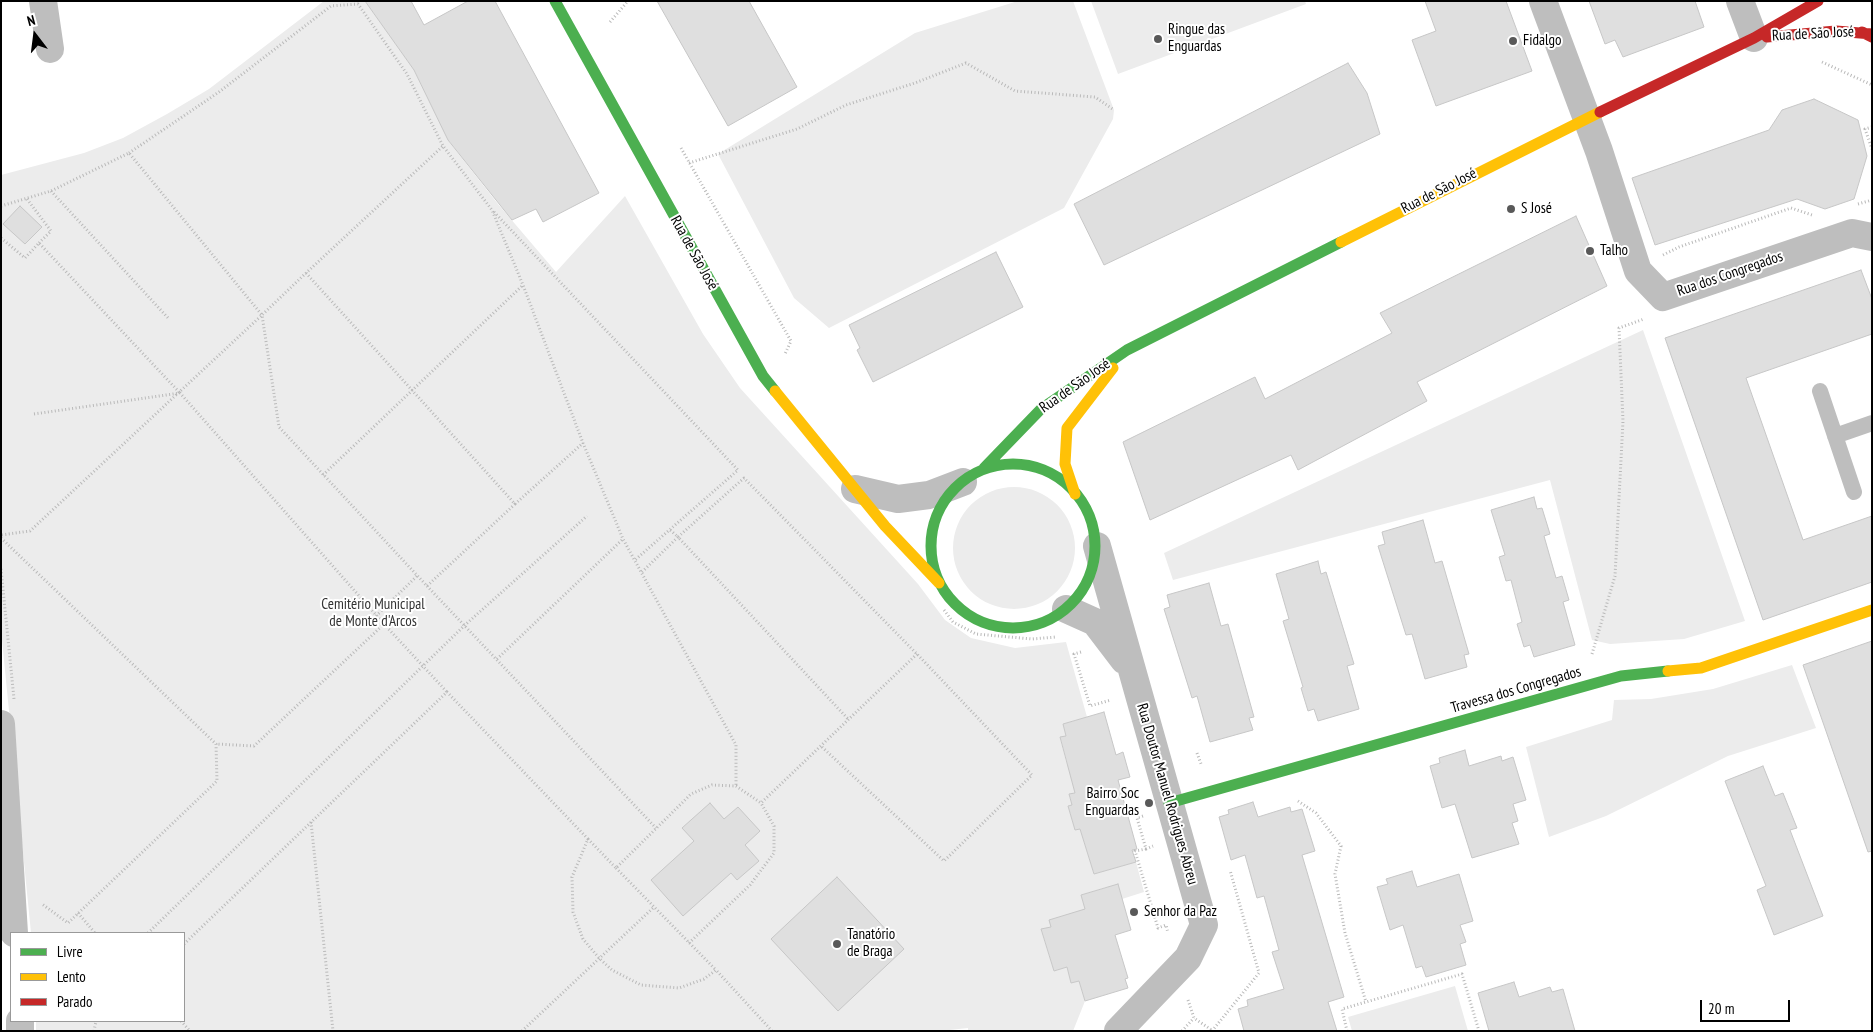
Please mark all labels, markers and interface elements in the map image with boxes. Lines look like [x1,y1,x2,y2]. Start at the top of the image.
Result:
north arrow [10,10,60,60]
text: N [25,11,37,30]
place label: Ringue das Enguardas [1168,21,1225,56]
street label: Rua de São José [1771,23,1855,45]
place label: Fidalgo [1523,32,1561,50]
marker: Ringue das Enguardas [1152,33,1164,45]
marker: Fidalgo [1507,35,1519,47]
street label: Rua de São José [1398,164,1480,218]
place label: S José [1521,200,1552,218]
marker: S José [1505,203,1517,215]
street label: Rua de São José [666,213,722,293]
place label: Talho [1600,242,1628,260]
marker: Talho [1584,245,1596,257]
street label: Rua dos Congregados [1675,247,1785,301]
street label: Rua de São José [1036,355,1114,417]
park label: Cemitério Municipal de Monte d'Arcos [321,596,425,631]
street label: Travessa dos Congregados [1449,663,1583,717]
street label: Rua Doutor Manuel Rodrigues Abreu [1132,701,1202,887]
place label: Bairro Soc Enguardas [1085,785,1139,820]
marker: Bairro Soc Enguardas [1143,797,1155,809]
place label: Senhor da Paz [1144,903,1217,921]
marker: Senhor da Paz [1128,906,1140,918]
place label: Tanatório de Braga [847,926,895,961]
legend [10,932,185,1022]
marker: Tanatório de Braga [831,938,843,950]
text: Livre [57,942,83,961]
text: Lento [57,967,86,986]
scale bar [1703,990,1793,1022]
text: Parado [57,992,92,1011]
text: 20 m [1708,999,1734,1018]

